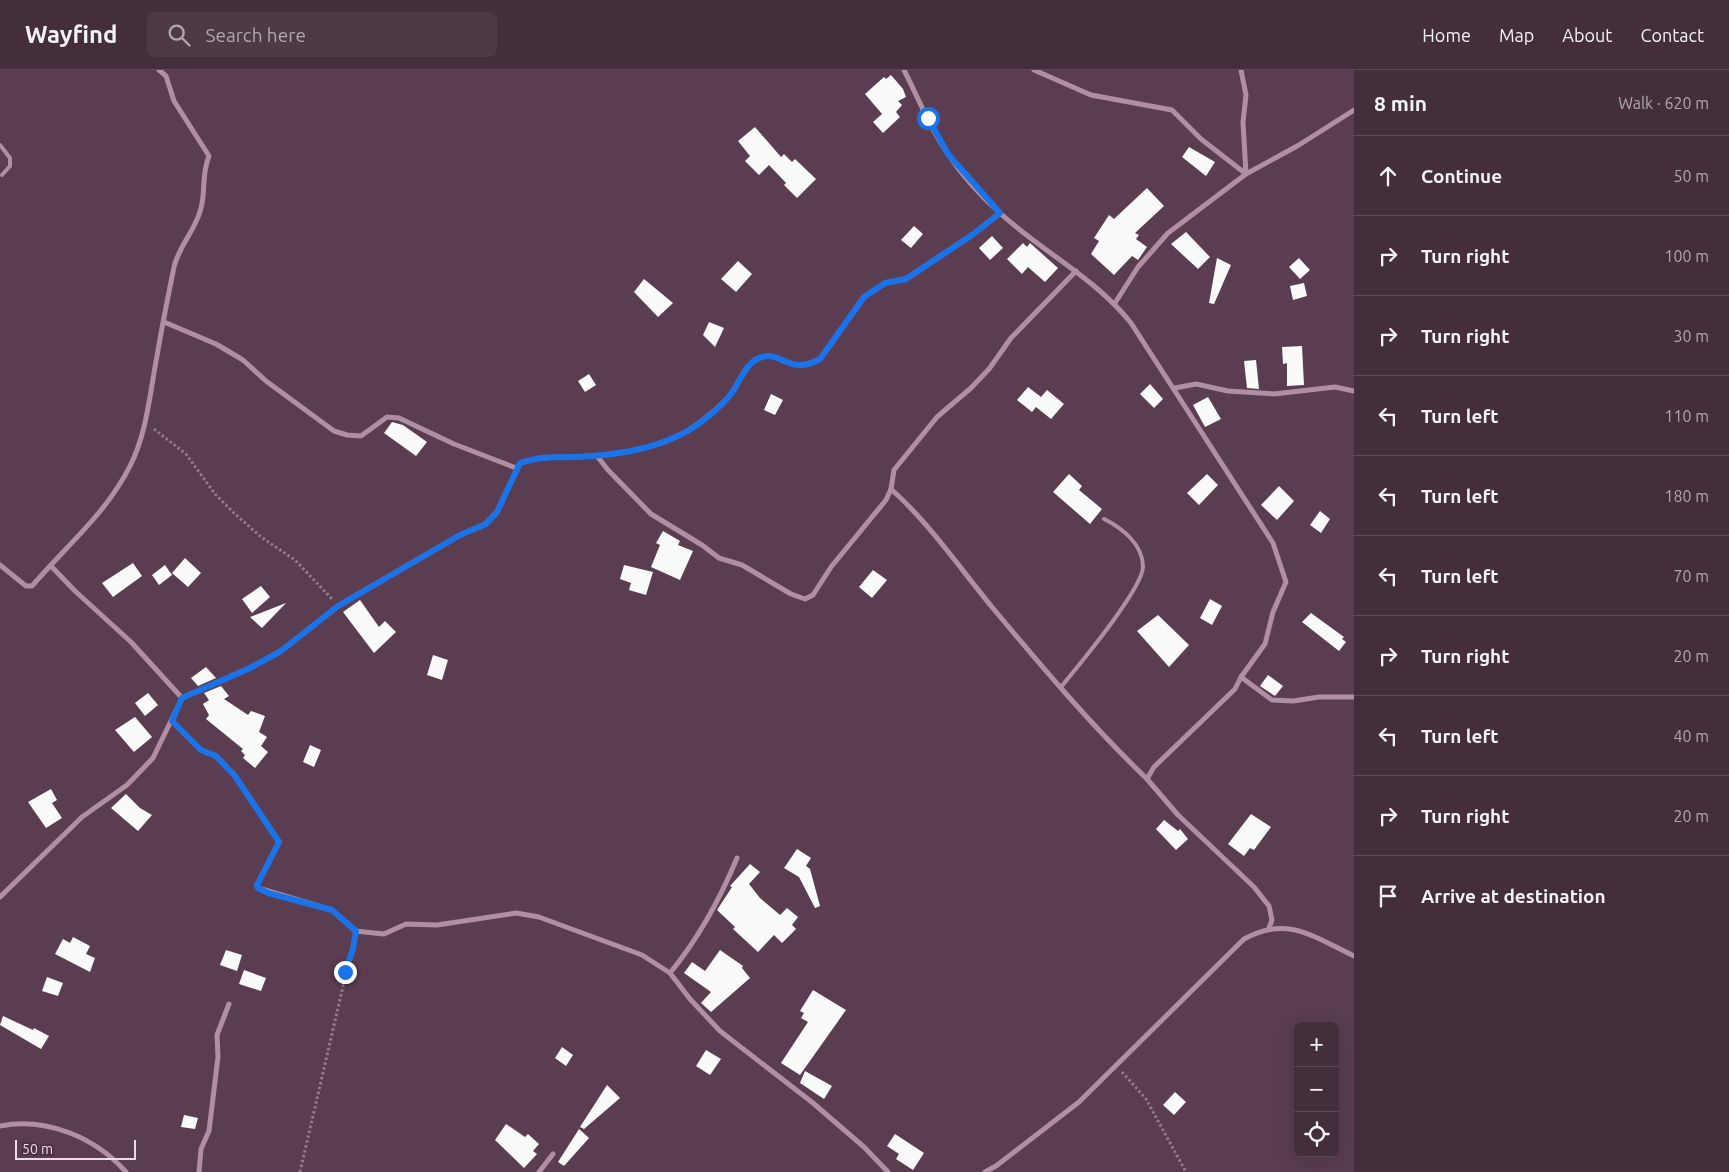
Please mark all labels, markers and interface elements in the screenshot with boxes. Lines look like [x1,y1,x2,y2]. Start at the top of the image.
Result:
search box [147,12,497,57]
text: Wayfind [25,21,117,48]
icon: search [165,21,193,49]
text: Search here [205,24,306,46]
text: Home [1422,25,1471,45]
text: Map [1499,25,1534,45]
text: About [1562,25,1612,45]
text: Contact [1640,25,1704,45]
text: 8 min [1374,91,1427,115]
text: Walk · 620 m [1618,94,1709,112]
route start [917,107,940,130]
icon: ahead [1374,162,1402,190]
text: Continue [1421,165,1502,187]
text: 50 m [1673,167,1709,185]
icon: right [1374,242,1402,270]
text: Turn right [1421,245,1509,267]
text: 100 m [1664,247,1709,265]
icon: right [1374,322,1402,350]
text: Turn right [1421,325,1509,347]
text: 30 m [1673,327,1709,345]
icon: left [1374,402,1402,430]
text: Turn left [1421,405,1499,427]
text: 110 m [1664,407,1709,425]
icon: left [1374,482,1402,510]
text: Turn left [1421,485,1499,507]
text: 180 m [1664,487,1709,505]
icon: left [1374,562,1402,590]
text: Turn left [1421,565,1499,587]
text: 70 m [1673,567,1709,585]
icon: right [1374,642,1402,670]
text: Turn right [1421,645,1509,667]
text: 20 m [1673,647,1709,665]
icon: left [1374,722,1402,750]
text: Turn left [1421,725,1499,747]
text: 40 m [1673,727,1709,745]
icon: right [1374,802,1402,830]
text: Turn right [1421,805,1509,827]
text: 20 m [1673,807,1709,825]
icon: arrive [1374,882,1402,910]
text: Arrive at destination [1421,885,1606,907]
route end [334,961,357,984]
map controls [1294,1022,1339,1157]
button: + [1294,1022,1339,1067]
button: − [1294,1067,1339,1112]
button: locate [1294,1112,1339,1157]
scale bar [15,1137,136,1160]
text: 50 m [22,1141,53,1157]

